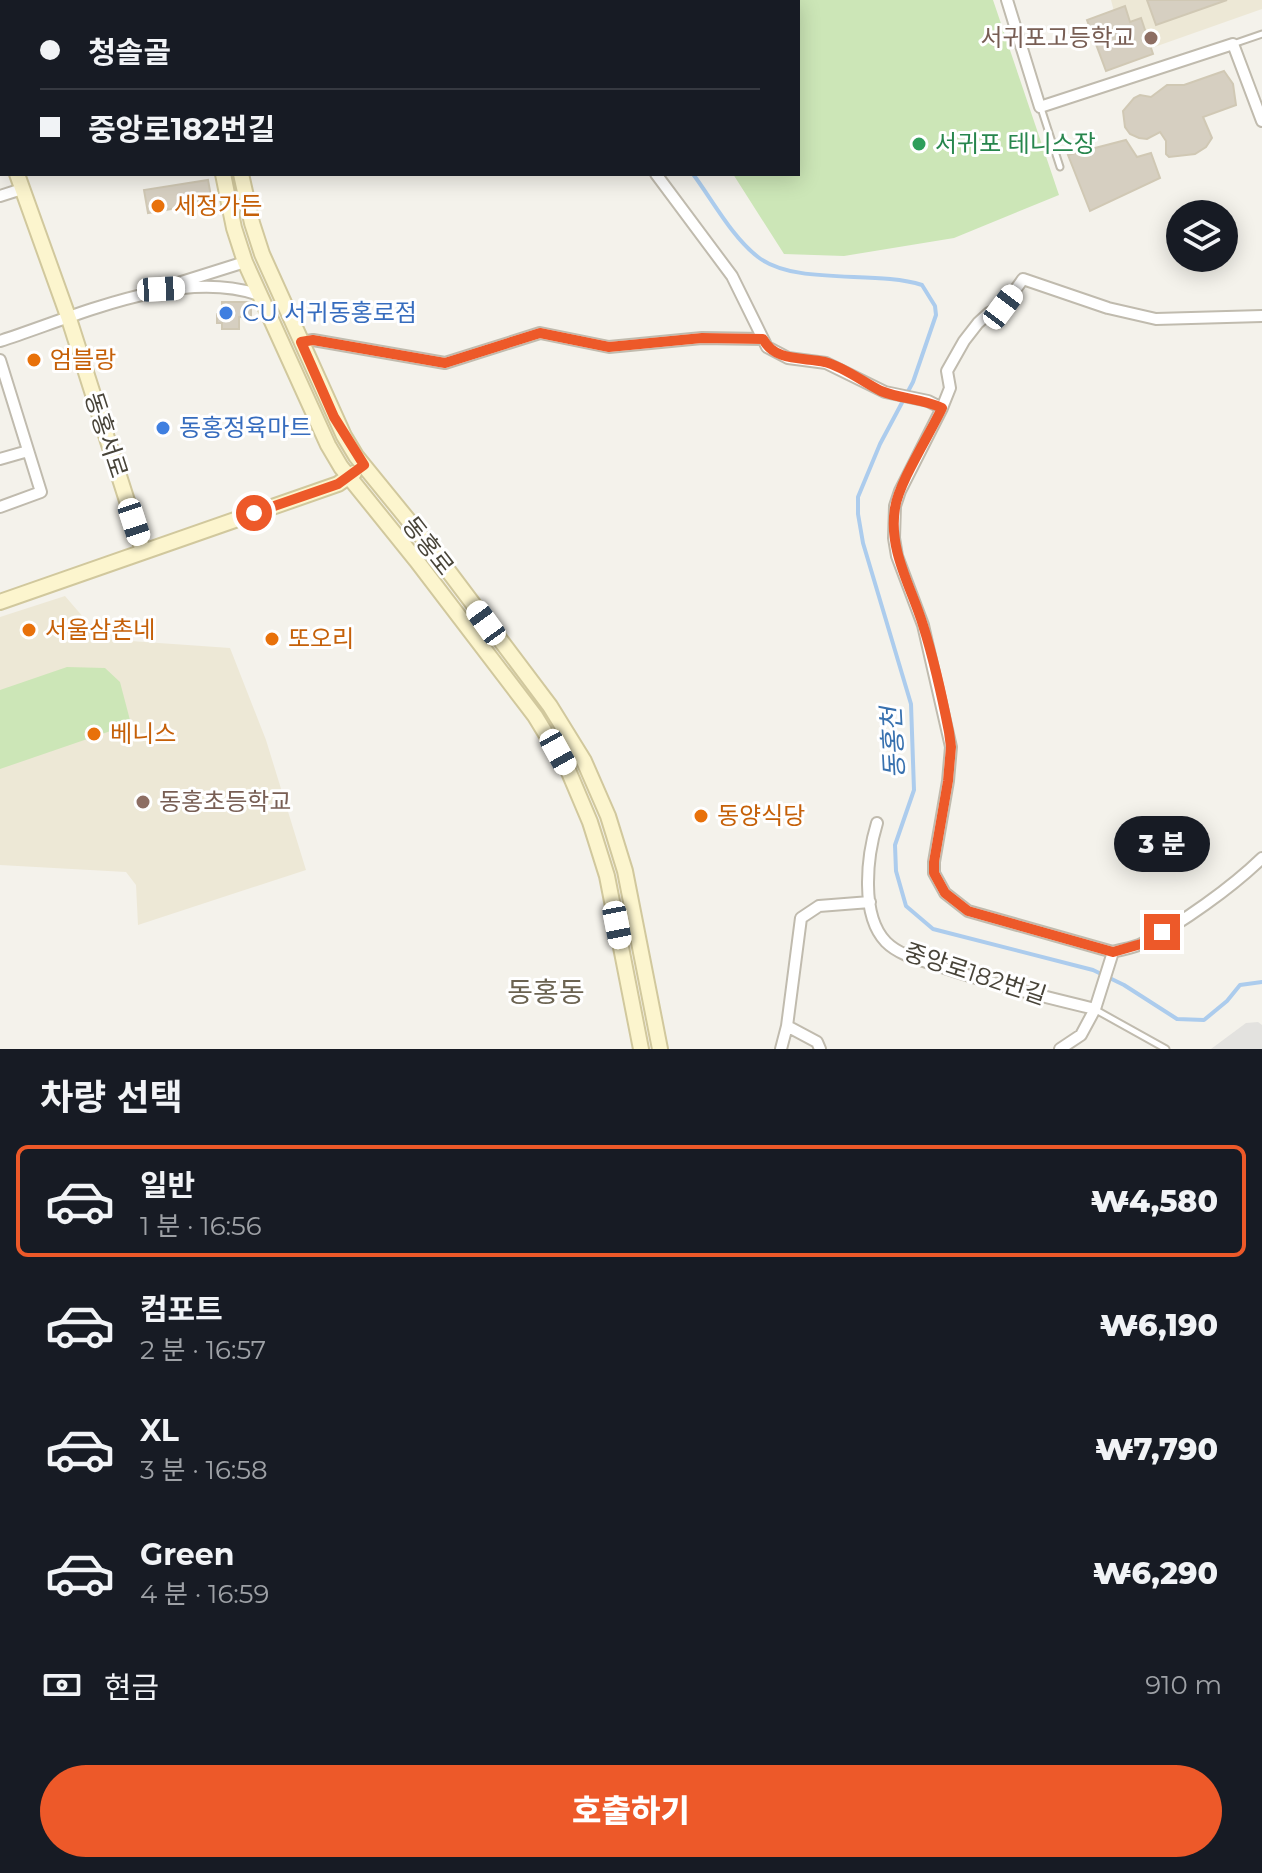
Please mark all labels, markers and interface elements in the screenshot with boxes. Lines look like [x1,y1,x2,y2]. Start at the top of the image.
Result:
place label: 서귀포고등학교 [980,23,1135,52]
marker: 서귀포고등학교 [1142,29,1160,47]
text: 청솔골 [88,34,171,71]
text: 중앙로182번길 [88,111,275,148]
place label: 서귀포 테니스장 [935,129,1096,158]
marker: 서귀포 테니스장 [910,135,928,153]
place label: 세정가든 [174,191,262,220]
marker: 세정가든 [149,197,167,215]
map controls [1166,200,1238,272]
button: layers [1166,200,1238,272]
car [136,276,186,302]
car [979,281,1027,333]
place label: CU 서귀동홍로점 [242,298,417,327]
marker: CU 서귀동홍로점 [217,304,235,322]
place label: 엄블랑 [50,345,116,374]
marker: 엄블랑 [25,351,43,369]
street label: 동홍서로 [79,388,134,481]
place label: 동홍정육마트 [179,413,311,442]
marker: 동홍정육마트 [154,419,172,437]
car [115,495,153,549]
route start [236,495,272,531]
street label: 동홍로 [397,511,460,581]
car [462,597,510,649]
place label: 서울삼촌네 [45,615,155,644]
marker: 서울삼촌네 [20,621,38,639]
place label: 또오리 [288,624,354,653]
marker: 또오리 [263,630,281,648]
water label: 동홍천 [875,703,911,780]
place label: 베니스 [110,719,176,748]
marker: 베니스 [85,725,103,743]
car [536,725,580,779]
place label: 동홍초등학교 [159,787,291,816]
marker: 동홍초등학교 [134,793,152,811]
place label: 동양식당 [717,801,805,830]
marker: 동양식당 [692,807,710,825]
callout: 3 분 [1114,816,1210,872]
text: 3 분 [1138,828,1186,860]
car [601,899,633,951]
route end [1144,914,1180,950]
street label: 중앙로182번길 [900,937,1050,1010]
district label: 동홍동 [507,975,585,1009]
text: 차량 선택 [40,1075,183,1119]
icon: car [44,1165,116,1237]
text: 일반 [140,1167,195,1204]
text: ₩4,580 [1091,1183,1218,1220]
text: 1 분 · 16:56 [140,1210,262,1242]
icon: car [44,1289,116,1361]
text: 컴포트 [140,1291,223,1328]
text: ₩6,190 [1100,1307,1218,1344]
text: 2 분 · 16:57 [140,1334,266,1366]
text: XL [140,1412,179,1449]
icon: car [44,1413,116,1485]
text: ₩7,790 [1095,1431,1218,1468]
text: 3 분 · 16:58 [140,1454,268,1486]
text: Green [140,1536,234,1573]
icon: car [44,1537,116,1609]
text: ₩6,290 [1093,1555,1218,1592]
text: 4 분 · 16:59 [140,1578,269,1610]
icon: cash [40,1663,84,1707]
text: 현금 [104,1669,159,1706]
text: 910 m [1145,1669,1222,1701]
button: 호출하기 [40,1765,1222,1857]

